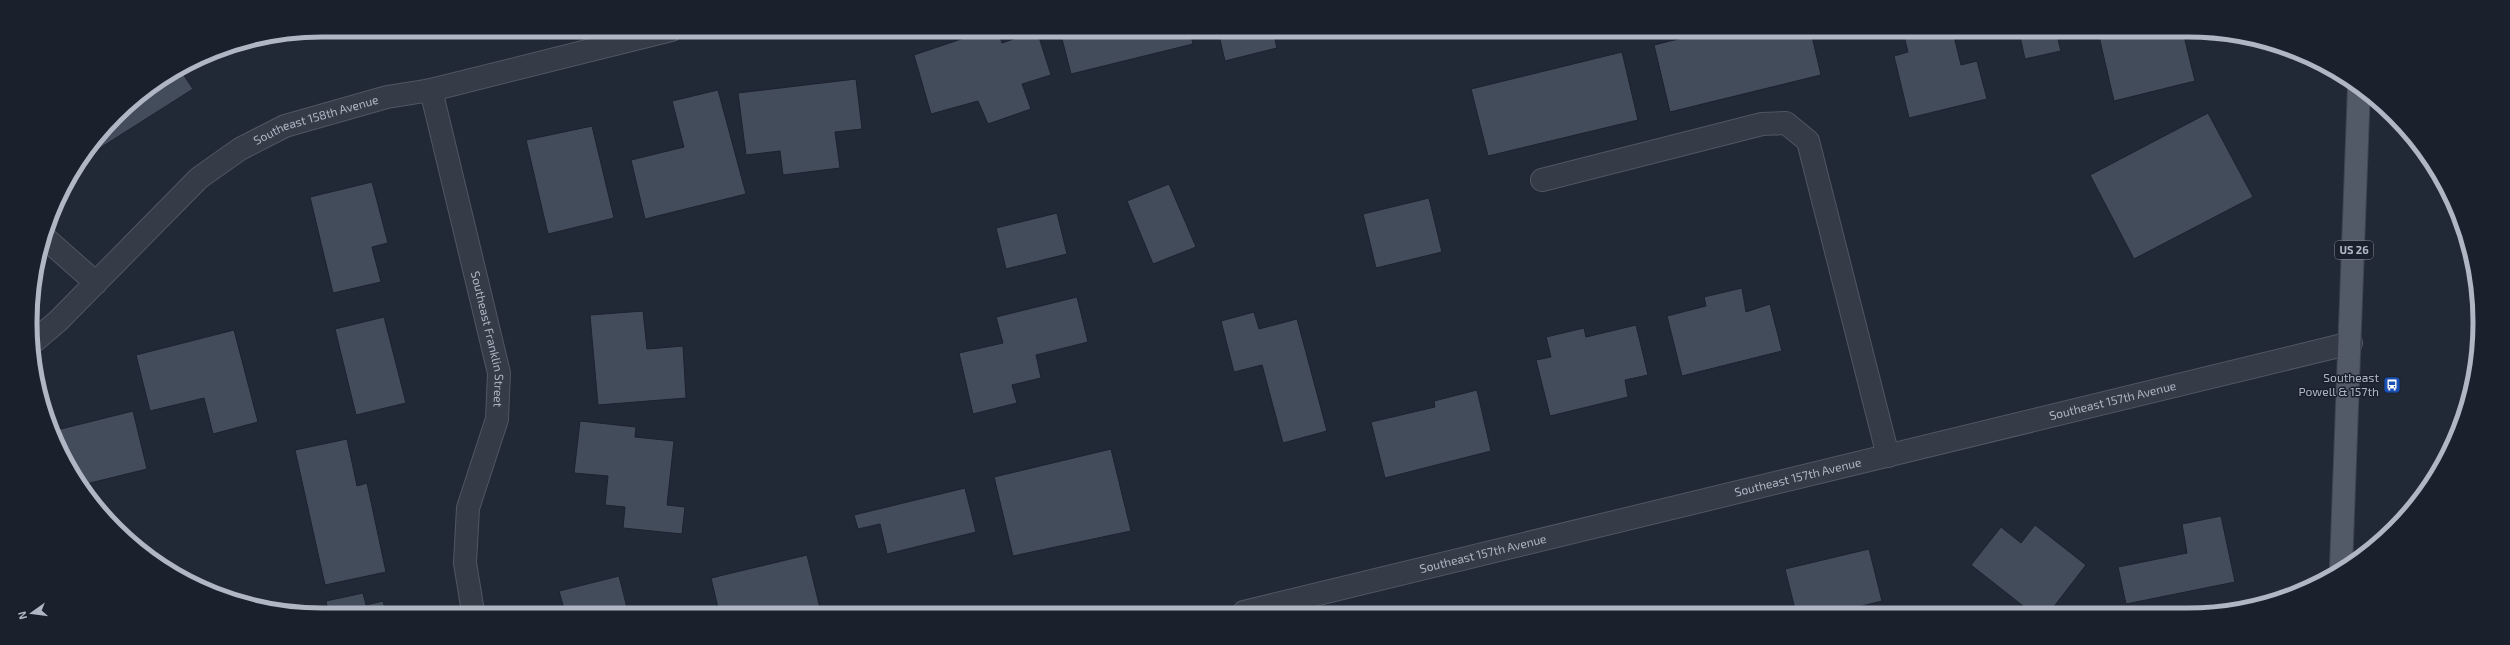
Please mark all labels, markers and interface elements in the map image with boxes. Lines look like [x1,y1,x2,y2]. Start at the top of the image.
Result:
street label: Southeast 158th Avenue [251,92,380,147]
road number: US 26 [2335,241,2373,259]
street label: Southeast Franklin Street [469,270,507,408]
place label: Southeast Powell & 157th [2299,370,2379,398]
bus stop icon: Southeast Powell & 157th [2382,375,2402,395]
street label: Southeast 157th Avenue [2048,378,2177,422]
street label: Southeast 157th Avenue [1733,454,1862,499]
street label: Southeast 157th Avenue [1418,531,1548,575]
north arrow [12,593,52,633]
text: N [15,610,29,621]

